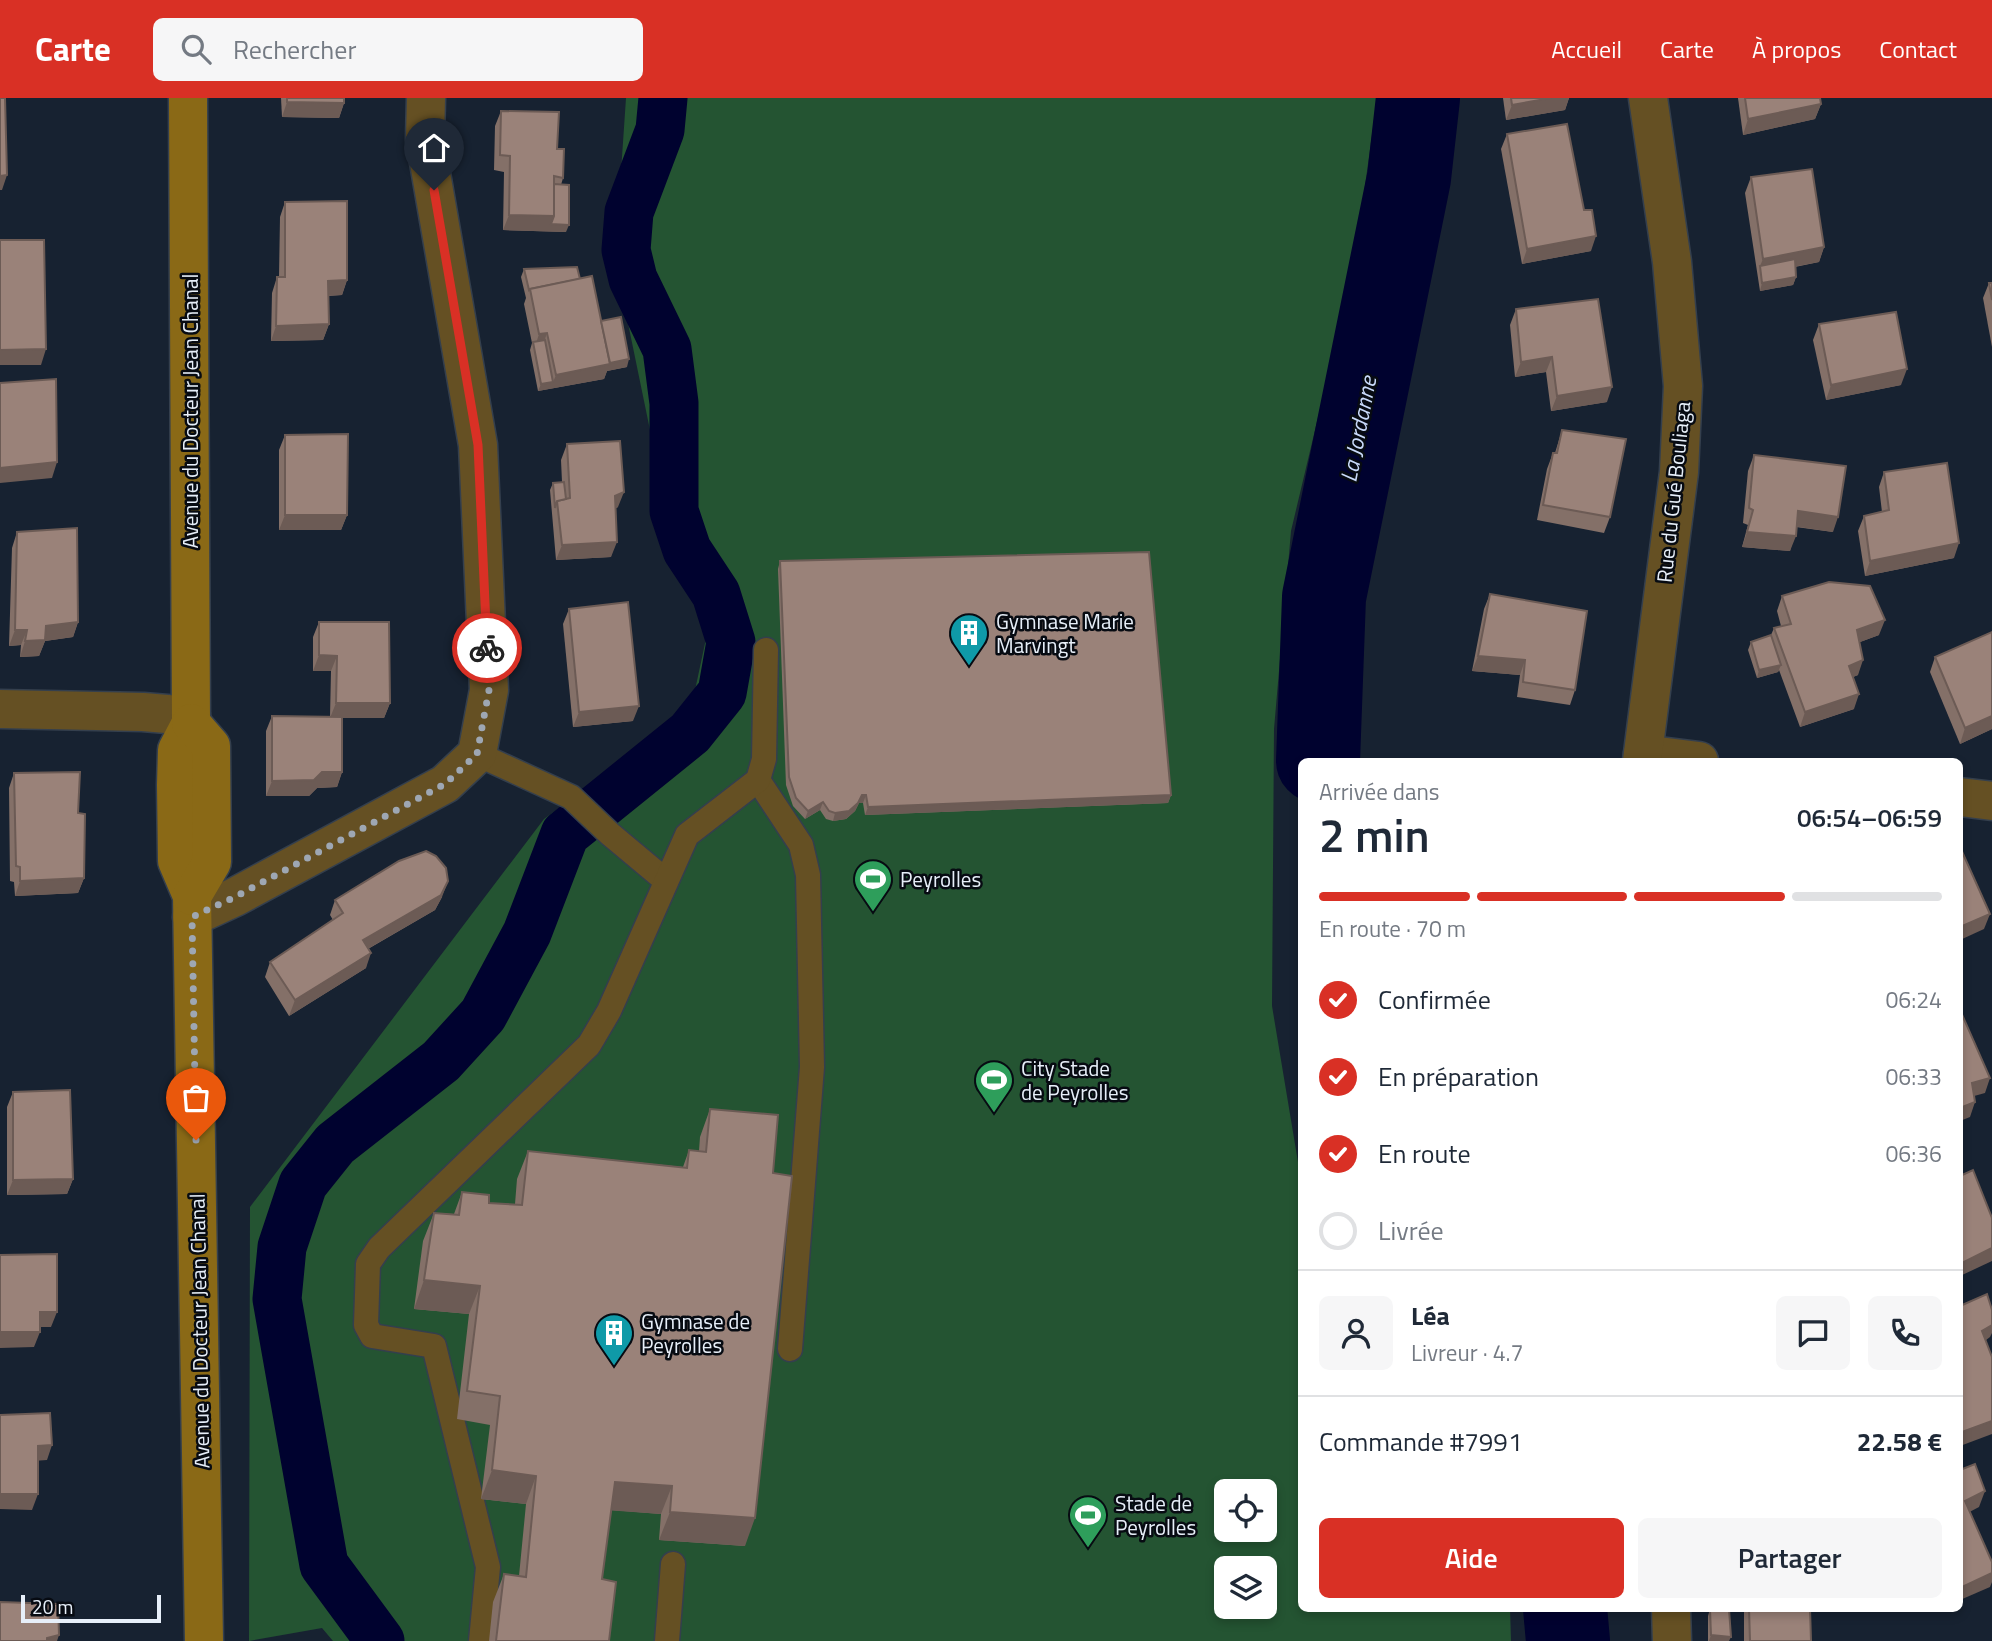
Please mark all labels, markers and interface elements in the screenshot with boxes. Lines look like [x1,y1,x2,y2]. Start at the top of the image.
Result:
search box [153,18,643,81]
text: Carte [35,24,111,74]
icon: search [177,30,215,68]
text: Rechercher [233,30,356,69]
text: Accueil [1551,31,1622,67]
text: Carte [1660,31,1714,67]
text: À propos [1752,31,1841,67]
text: Contact [1879,31,1957,67]
pin [404,118,464,190]
icon: home [415,129,453,167]
street label: Avenue du Docteur Jean Chanal [174,274,206,548]
water label: La Jordanne [1331,372,1386,485]
street label: Rue du Gué Bouliaga [1648,399,1698,584]
place label: Gymnase Marie Marvingt [996,605,1134,661]
building icon: Gymnase Marie Marvingt [948,612,990,667]
courier [452,613,522,683]
icon: bike [468,629,506,667]
text: Arrivée dans [1319,774,1440,809]
text: 06:54–06:59 [1797,798,1942,837]
text: 2 min [1319,800,1430,870]
sports icon: Peyrolles [852,858,894,913]
place label: Peyrolles [900,863,981,895]
text: En route · 70 m [1319,911,1466,946]
text: Confirmée [1378,980,1491,1019]
icon: check [1319,981,1357,1019]
text: 06:24 [1885,982,1942,1017]
place label: City Stade de Peyrolles [1021,1052,1128,1108]
text: En préparation [1378,1057,1539,1096]
icon: check [1319,1058,1357,1096]
sports icon: City Stade de Peyrolles [973,1059,1015,1114]
text: 06:33 [1885,1059,1942,1094]
pin [166,1068,226,1140]
icon: bag [177,1079,215,1117]
text: En route [1378,1134,1471,1173]
icon: check [1319,1135,1357,1173]
text: 06:36 [1885,1136,1942,1171]
street label: Avenue du Docteur Jean Chanal [181,1193,217,1469]
text: Livrée [1378,1211,1444,1250]
button: person [1319,1296,1393,1370]
text: Léa [1411,1296,1450,1335]
button: chat [1776,1296,1850,1370]
button: phone [1868,1296,1942,1370]
place label: Gymnase de Peyrolles [641,1305,750,1361]
building icon: Gymnase de Peyrolles [593,1312,635,1367]
text: Livreur · 4.7 [1411,1335,1523,1370]
text: Commande #7991 [1319,1422,1522,1461]
text: 22.58 € [1857,1422,1942,1461]
map controls [1214,1479,1277,1619]
button: locate [1214,1479,1277,1542]
place label: Stade de Peyrolles [1115,1487,1196,1543]
sports icon: Stade de Peyrolles [1067,1494,1109,1549]
button: Aide [1319,1518,1624,1598]
button: Partager [1638,1518,1942,1598]
button: layers [1214,1556,1277,1619]
scale bar [21,1592,161,1624]
text: 20 m [32,1592,73,1621]

